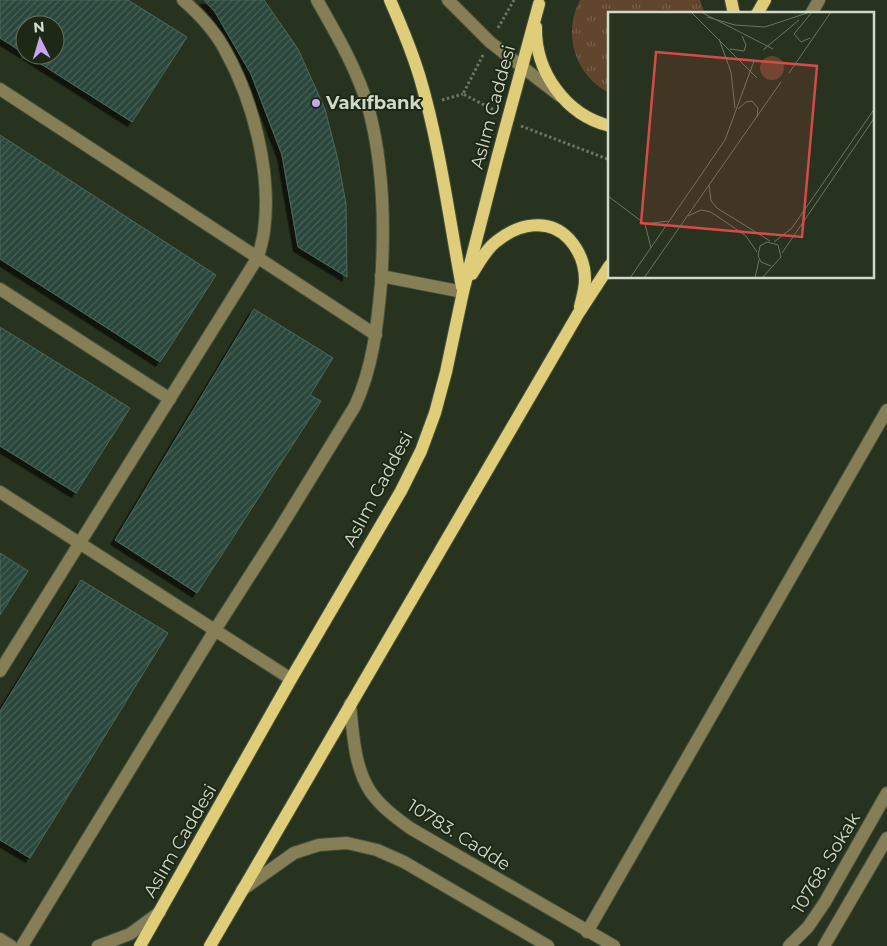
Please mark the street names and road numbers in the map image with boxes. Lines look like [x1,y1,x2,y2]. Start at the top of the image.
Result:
street label: Aslım Caddesi [466,43,520,171]
street label: Aslım Caddesi [338,428,418,550]
street label: Aslım Caddesi [139,780,221,902]
street label: 10783. Cadde [403,795,515,875]
street label: 10768. Sokak [787,808,865,918]

